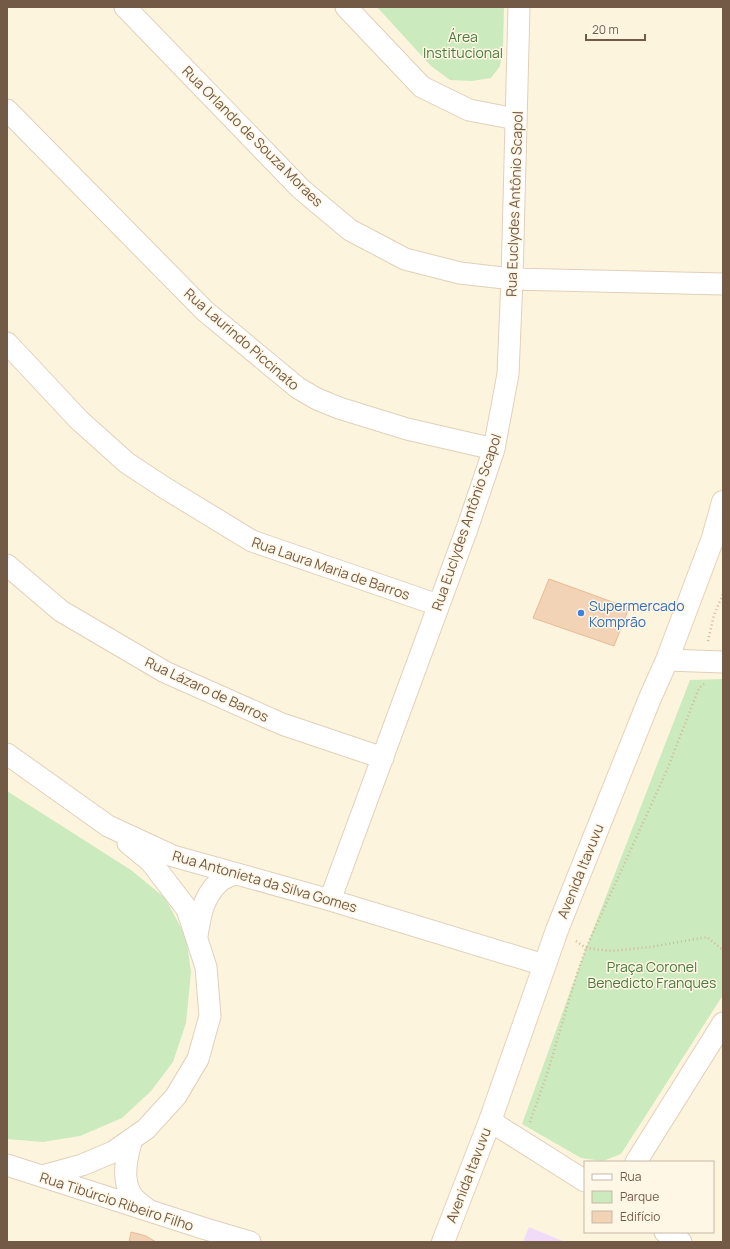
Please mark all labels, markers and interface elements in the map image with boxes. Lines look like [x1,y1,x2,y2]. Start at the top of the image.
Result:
scale bar [586,16,645,42]
text: 20 m [592,21,619,38]
park label: Área Institucional [423,27,503,62]
street label: Rua Orlando de Souza Moraes [178,61,328,211]
street label: Rua Euclydes Antônio Scapol [501,111,527,297]
street label: Rua Laurindo Piccinato [180,284,304,394]
street label: Rua Euclydes Antônio Scapol [427,431,505,613]
street label: Rua Laura Maria de Barros [249,532,413,604]
place label: Supermercado Komprão [589,596,684,631]
marker: Supermercado Komprão [576,608,586,618]
street label: Rua Lázaro de Barros [142,652,272,726]
street label: Avenida Itavuvu [552,821,608,921]
street label: Rua Antonieta da Silva Gomes [170,846,360,916]
park label: Praça Coronel Benedicto Franques [588,957,716,992]
street label: Avenida Itavuvu [441,1125,495,1225]
legend [584,1161,714,1233]
street label: Rua Tibúrcio Ribeiro Filho [38,1167,196,1235]
text: Rua [620,1168,641,1185]
text: Parque [620,1188,659,1205]
text: Edifício [620,1208,660,1225]

